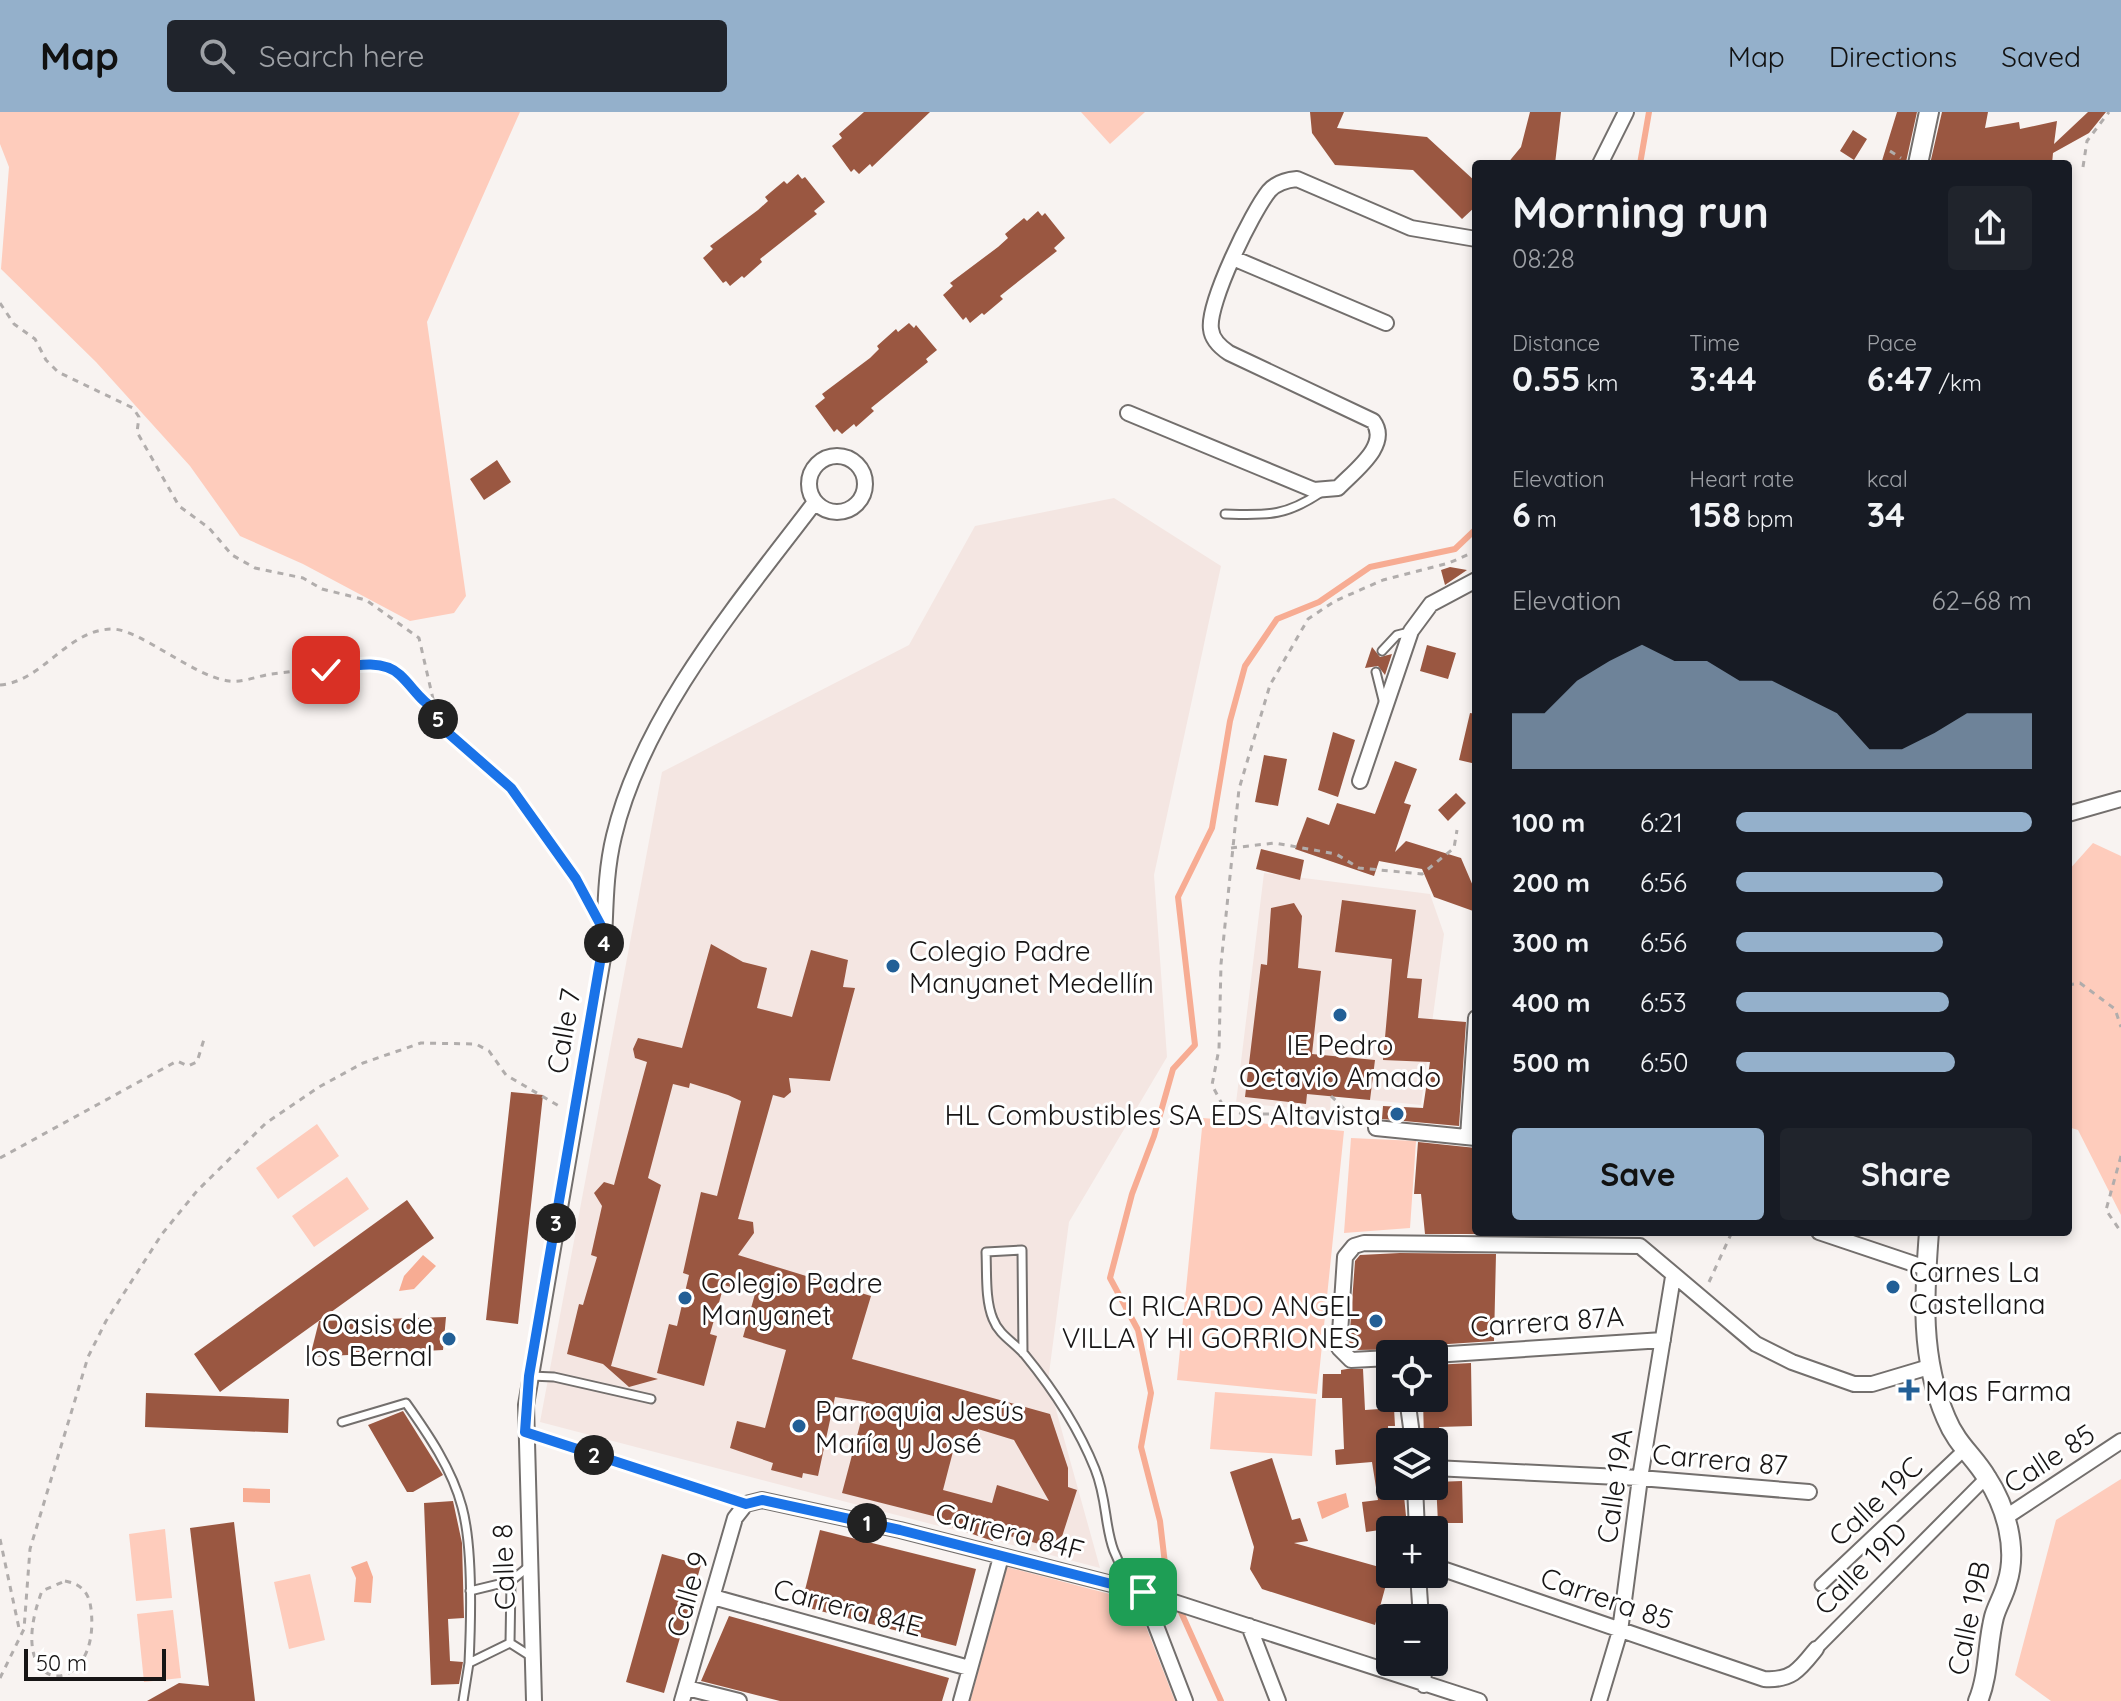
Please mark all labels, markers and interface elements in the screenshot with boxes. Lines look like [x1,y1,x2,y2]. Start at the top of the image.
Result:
search box [167,20,727,92]
text: Map [40,32,119,80]
icon: search [195,34,239,78]
text: Search here [259,37,424,75]
text: Map [1728,39,1785,74]
text: Directions [1829,39,1957,74]
text: Saved [2001,39,2081,74]
text: Morning run [1512,184,1769,239]
button: share [1948,186,2032,270]
text: 08:28 [1512,242,1575,275]
text: Distance [1512,329,1600,357]
text: Time [1689,329,1740,357]
text: Pace [1867,329,1917,357]
text: 0.55 [1512,357,1581,400]
text: 3:44 [1689,357,1757,400]
text: 6:47 [1867,357,1932,400]
text: km [1581,369,1618,397]
text: /km [1932,369,1982,397]
text: Elevation [1512,465,1605,493]
text: Heart rate [1689,465,1794,493]
text: kcal [1867,465,1908,493]
text: 6 [1512,493,1531,536]
text: 158 [1689,493,1741,536]
text: 34 [1867,493,1905,536]
text: m [1531,505,1557,533]
text: bpm [1741,505,1794,533]
text: Elevation [1512,584,1622,617]
text: 62–68 m [1932,584,2032,617]
pin [292,636,360,704]
icon: check [304,648,348,692]
pin: 5 [418,699,458,739]
text: 5 [432,705,444,733]
text: 100 m [1512,806,1585,839]
text: 6:21 [1640,806,1683,839]
text: 200 m [1512,866,1590,899]
text: 6:56 [1640,866,1687,899]
pin: 4 [584,923,624,963]
text: 300 m [1512,926,1589,959]
text: 6:56 [1640,926,1687,959]
text: 4 [598,929,610,957]
place label: Colegio Padre Manyanet Medellín [909,933,1154,1000]
marker: Colegio Padre Manyanet Medellín [884,957,902,975]
street label: Calle 7 [538,986,588,1076]
text: 400 m [1512,986,1590,1019]
text: 6:53 [1640,986,1687,1019]
marker: IE Pedro Octavio Amado [1331,1006,1349,1024]
place label: IE Pedro Octavio Amado [1239,1027,1441,1094]
text: 500 m [1512,1046,1590,1079]
text: 6:50 [1640,1046,1689,1079]
place label: HL Combustibles SA EDS Altavista [944,1097,1381,1132]
marker: HL Combustibles SA EDS Altavista [1388,1105,1406,1123]
button: Save [1512,1128,1764,1220]
button: Share [1780,1128,2032,1220]
pin: 3 [536,1203,576,1243]
text: 3 [550,1209,562,1237]
place label: Carnes La Castellana [1909,1254,2046,1321]
place label: Colegio Padre Manyanet [701,1265,883,1332]
marker: Carnes La Castellana [1884,1278,1902,1296]
place label: CI RICARDO ANGEL VILLA Y HI GORRIONES [1062,1288,1360,1355]
marker: Colegio Padre Manyanet [676,1289,694,1307]
street label: Carrera 87A [1469,1298,1625,1344]
place label: Oasis de los Bernal [305,1306,433,1373]
marker: CI RICARDO ANGEL VILLA Y HI GORRIONES [1367,1312,1385,1330]
marker: Oasis de los Bernal [440,1330,458,1348]
map controls [1376,1340,1448,1676]
button: locate [1376,1340,1448,1412]
place label: Mas Farma [1925,1373,2071,1408]
marker: Mas Farma [1900,1381,1918,1399]
place label: Parroquia Jesús María y José [815,1393,1024,1460]
street label: Calle 85 [1997,1416,2101,1500]
marker: Parroquia Jesús María y José [790,1417,808,1435]
street label: Calle 19A [1589,1426,1639,1546]
button: layers [1376,1428,1448,1500]
pin: 2 [574,1435,614,1475]
street label: Carrera 87 [1651,1436,1789,1482]
text: 2 [588,1441,600,1469]
street label: Calle 19C [1821,1449,1929,1553]
street label: Carrera 84F [932,1494,1088,1568]
pin: 1 [847,1503,887,1543]
text: 1 [863,1509,871,1537]
street label: Calle 19D [1806,1514,1914,1622]
button: + [1376,1516,1448,1588]
street label: Calle 8 [484,1523,522,1611]
street label: Calle 9 [658,1547,716,1641]
pin [1109,1558,1177,1626]
street label: Calle 19B [1939,1558,1997,1678]
street label: Carrera 85 [1536,1559,1678,1637]
street label: Carrera 84E [770,1570,926,1644]
icon: arrive [1121,1570,1165,1614]
button: − [1376,1604,1448,1676]
scale bar [24,1645,166,1681]
text: 50 m [36,1649,87,1677]

